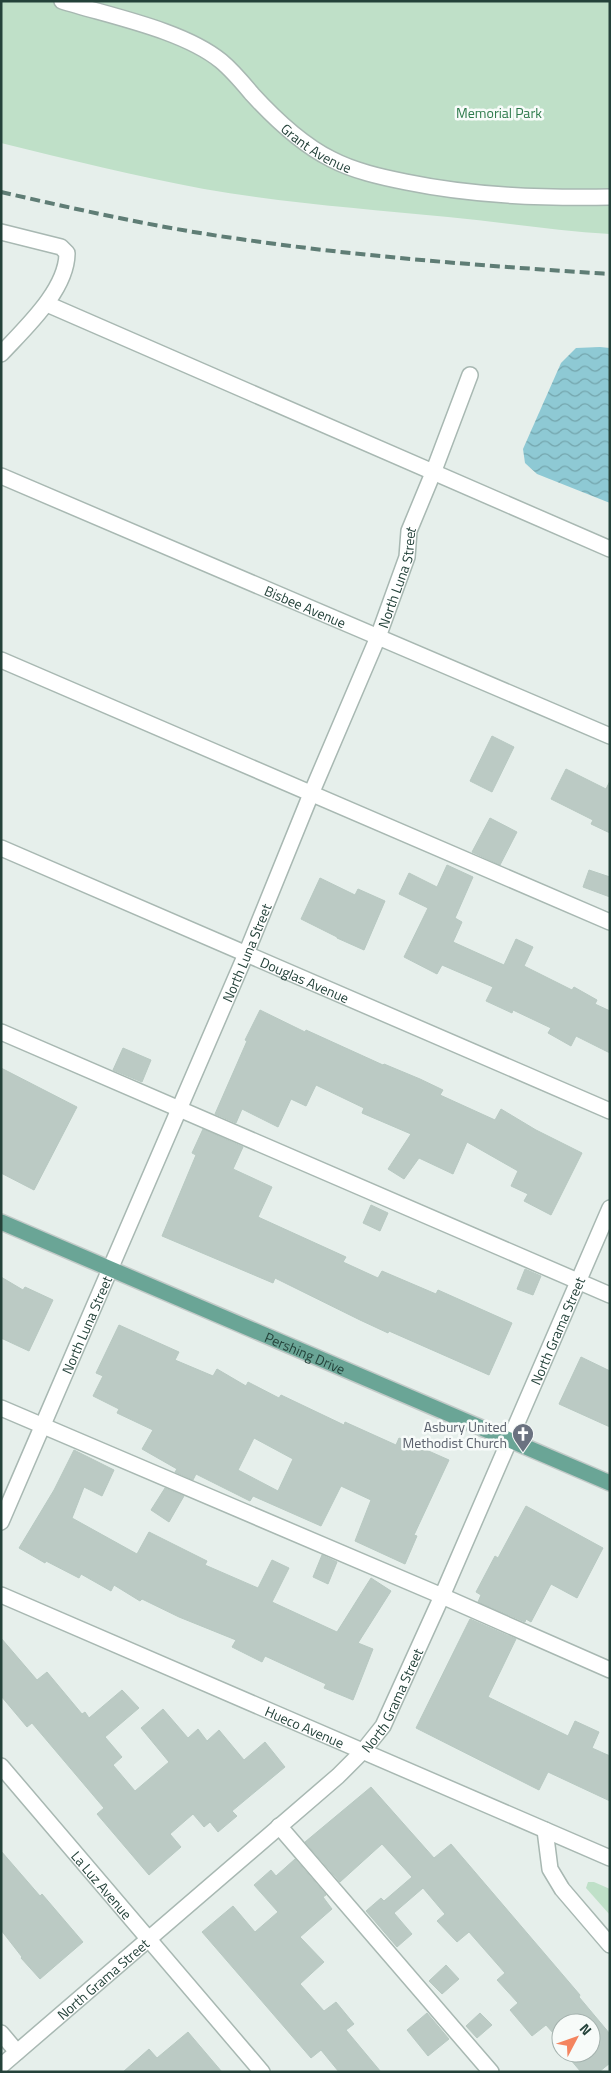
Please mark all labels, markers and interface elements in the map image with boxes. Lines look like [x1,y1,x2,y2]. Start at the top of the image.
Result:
park label: Memorial Park [456,102,542,123]
street label: Grant Avenue [277,118,355,178]
street label: North Luna Street [372,523,420,631]
street label: Bisbee Avenue [261,579,349,633]
street label: North Luna Street [216,900,276,1005]
street label: Douglas Avenue [257,951,353,1008]
street label: North Luna Street [56,1272,117,1377]
street label: North Grama Street [524,1273,590,1388]
street label: Pershing Drive [262,1326,349,1379]
place label: Asbury United Methodist Church [403,1416,507,1453]
church icon: Asbury United Methodist Church [511,1422,535,1453]
street label: North Grama Street [356,1644,428,1757]
street label: Hueco Avenue [262,1700,348,1753]
street label: La Luz Avenue [67,1846,138,1924]
street label: North Grama Street [52,1933,153,2024]
north arrow [551,2013,601,2063]
text: N [575,2019,597,2040]

